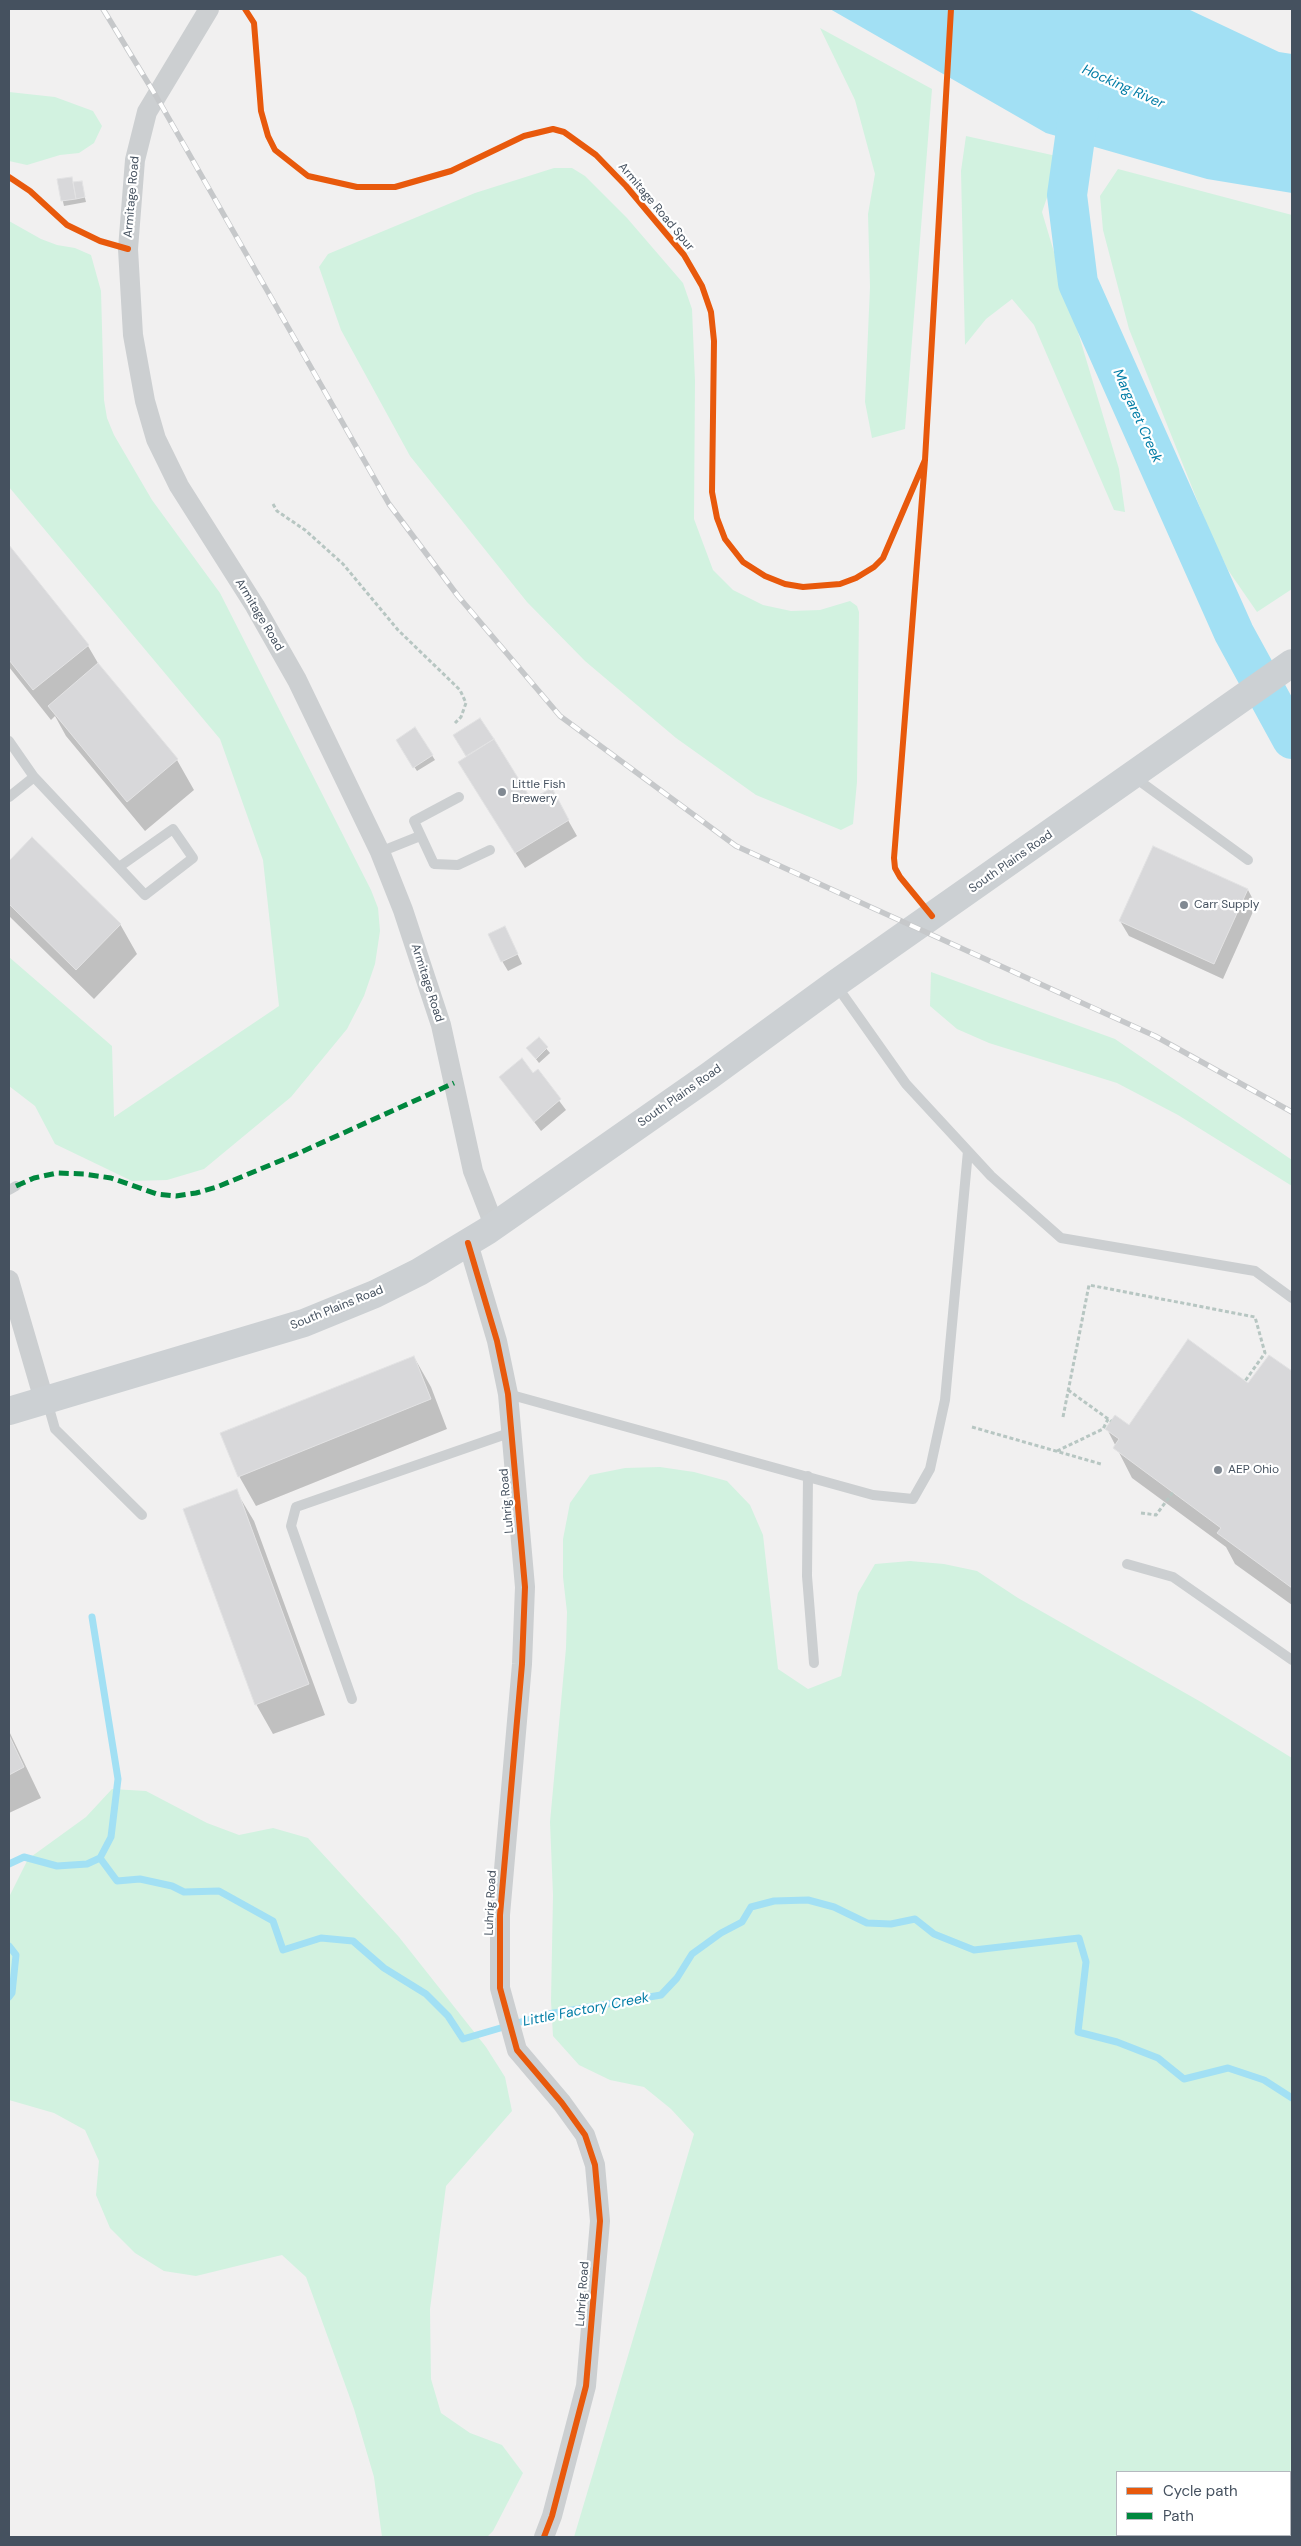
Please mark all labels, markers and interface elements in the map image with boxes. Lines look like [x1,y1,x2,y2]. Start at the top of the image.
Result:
water label: Hocking River [1079,61,1167,113]
street label: Armitage Road [121,156,143,238]
street label: Armitage Road Spur [615,160,697,254]
water label: Margaret Creek [1109,367,1165,465]
street label: Armitage Road [232,576,286,654]
place label: Little Fish Brewery [512,778,566,806]
marker: Little Fish Brewery [496,786,508,798]
street label: South Plains Road [966,828,1056,896]
place label: Carr Supply [1194,898,1259,912]
marker: Carr Supply [1178,899,1190,911]
street label: Armitage Road [408,942,446,1024]
street label: South Plains Road [635,1062,725,1130]
street label: South Plains Road [288,1283,386,1333]
place label: AEP Ohio [1228,1463,1279,1477]
marker: AEP Ohio [1212,1464,1224,1476]
street label: Luhrig Road [497,1468,517,1534]
street label: Luhrig Road [482,1870,500,1936]
water label: Little Factory Creek [522,1990,650,2030]
street label: Luhrig Road [574,2261,592,2327]
legend [1116,2471,1291,2536]
text: Cycle path [1163,2481,1238,2501]
text: Path [1163,2506,1194,2526]

